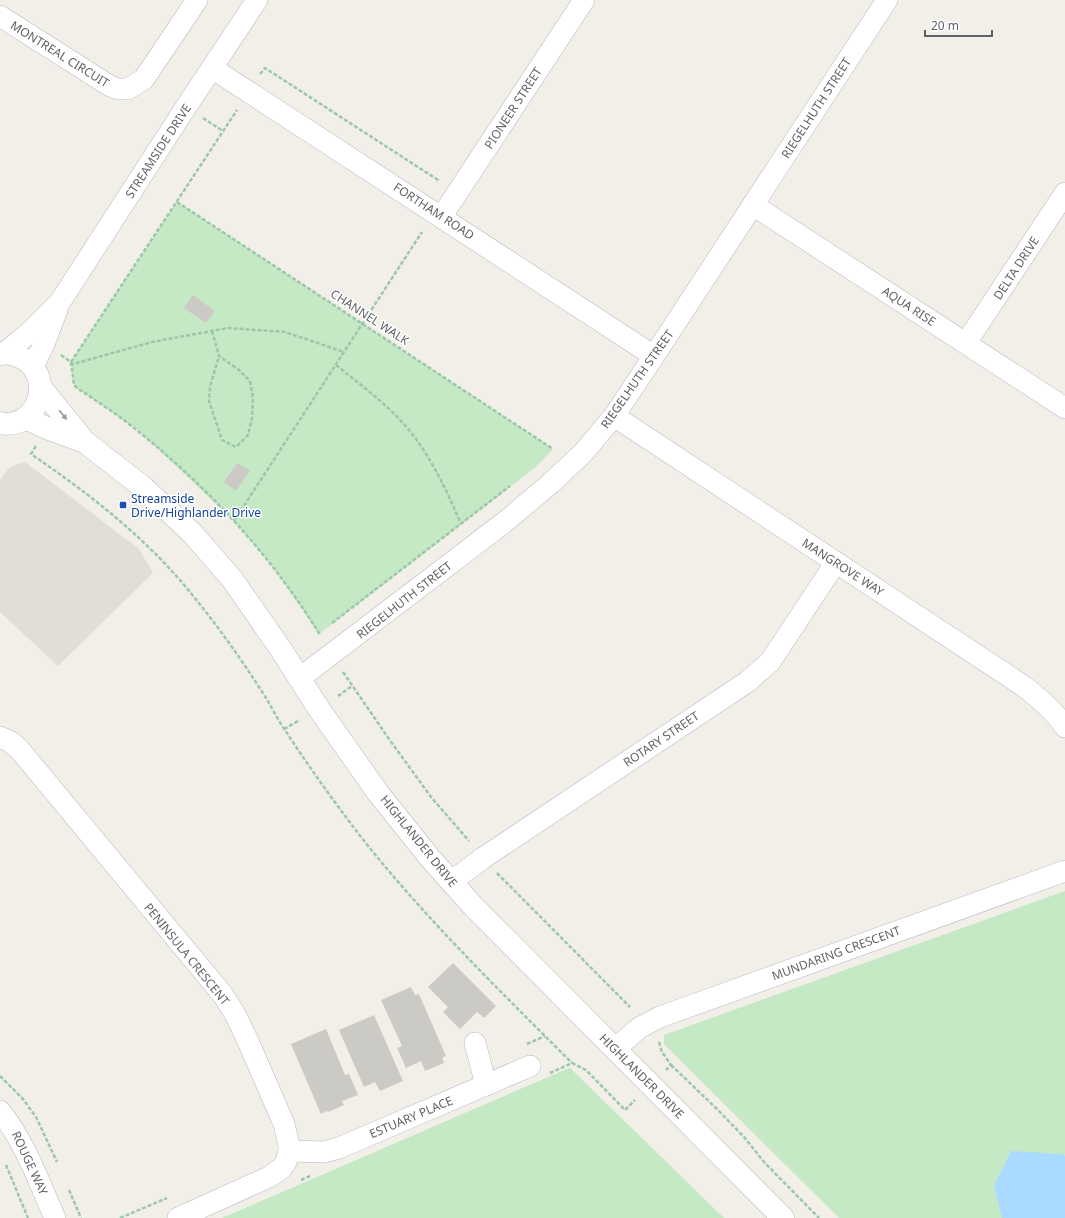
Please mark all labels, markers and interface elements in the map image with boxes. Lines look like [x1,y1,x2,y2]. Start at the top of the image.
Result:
scale bar [925,12,992,38]
street label: MONTREAL CIRCUIT [7,17,113,91]
text: 20 m [931,17,959,34]
street label: RIEGELHUTH STREET [777,54,855,162]
street label: PIONEER STREET [480,63,546,152]
street label: STREAMSIDE DRIVE [121,101,195,201]
street label: FORTHAM ROAD [390,178,478,244]
street label: DELTA DRIVE [989,233,1043,303]
street label: AQUA RISE [879,282,939,330]
street label: CHANNEL WALK [327,285,413,349]
street label: RIEGELHUTH STREET [596,326,678,432]
one-way arrow [58,409,67,420]
place label: Streamside Drive/Highlander Drive [131,490,261,521]
marker: Streamside Drive/Highlander Drive [118,500,128,510]
street label: MANGROVE WAY [799,534,887,600]
street label: RIEGELHUTH STREET [353,557,456,643]
street label: ROTARY STREET [620,707,703,771]
street label: HIGHLANDER DRIVE [377,791,461,891]
street label: PENINSULA CRESCENT [140,899,234,1009]
street label: MUNDARING CRESCENT [769,922,903,984]
street label: HIGHLANDER DRIVE [596,1030,688,1122]
street label: ESTUARY PLACE [367,1092,455,1142]
street label: ROUGE WAY [8,1128,52,1198]

